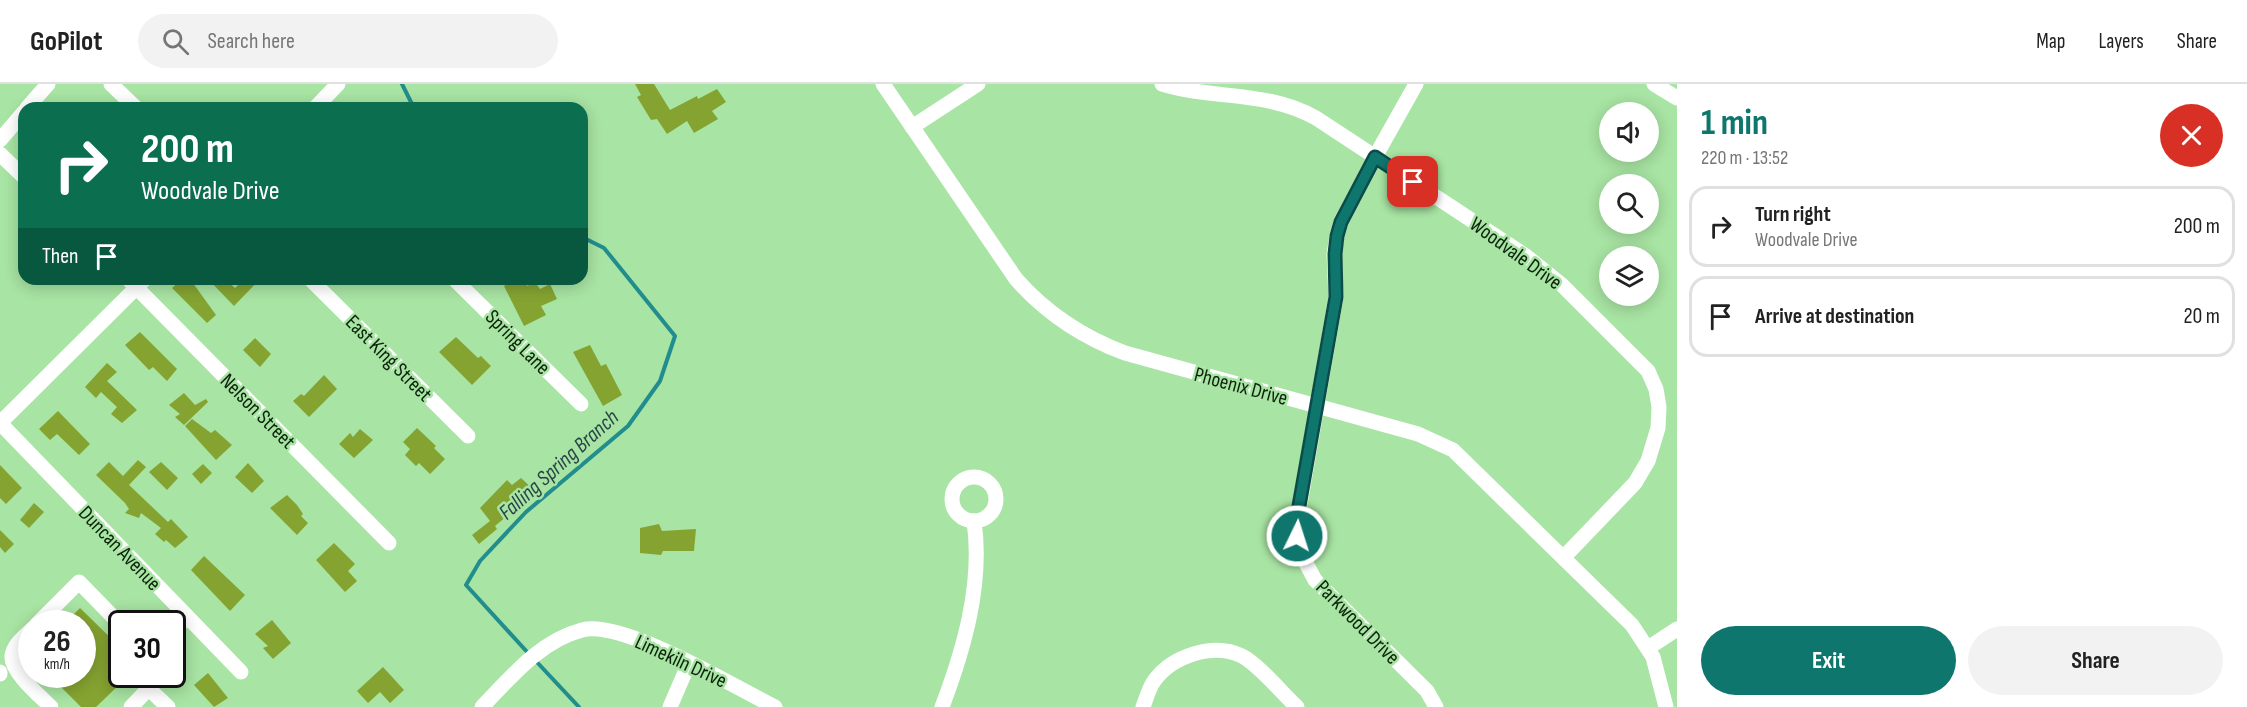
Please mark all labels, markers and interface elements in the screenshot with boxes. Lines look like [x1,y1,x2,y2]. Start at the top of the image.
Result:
search box [138,14,558,68]
text: GoPilot [30,25,102,58]
icon: search [159,25,192,58]
text: Search here [207,28,295,55]
text: Map [2036,29,2065,54]
text: Layers [2098,29,2144,54]
text: Share [2177,29,2217,54]
map controls [1599,102,1659,306]
button: sound [1599,102,1659,162]
text: 1 min [1701,102,1768,145]
button: close [2160,104,2223,167]
text: 200 m [141,124,234,175]
icon: right [42,126,120,204]
text: 220 m · 13:52 [1701,146,1788,170]
pin [1387,156,1438,207]
icon: arrive [1396,165,1429,198]
button: search [1599,174,1659,234]
text: Woodvale Drive [141,175,280,207]
text: Turn right [1755,201,1831,228]
icon: right [1704,210,1737,243]
street label: Woodvale Drive [1465,212,1567,295]
text: 200 m [2174,213,2220,240]
text: Woodvale Drive [1755,228,1858,252]
icon: arrive [90,240,123,273]
text: Then [42,243,78,270]
button: layers [1599,246,1659,306]
icon: arrive [1704,300,1737,333]
text: Arrive at destination [1755,303,1914,330]
text: 20 m [2184,303,2220,330]
street label: Spring Lane [480,305,555,380]
street label: East King Street [340,310,437,407]
street label: Phoenix Drive [1191,362,1290,411]
street label: Nelson Street [215,369,300,454]
water label: Falling Spring Branch [493,404,625,526]
street label: Duncan Avenue [73,501,166,596]
position arrow [1265,504,1329,568]
street label: Parkwood Drive [1310,575,1405,670]
speed limit sign: 30 [108,610,186,688]
text: 26 [43,624,71,660]
button: Exit [1701,626,1956,695]
button: Share [1968,626,2223,695]
street label: Limekiln Drive [631,629,731,694]
text: km/h [44,655,70,674]

